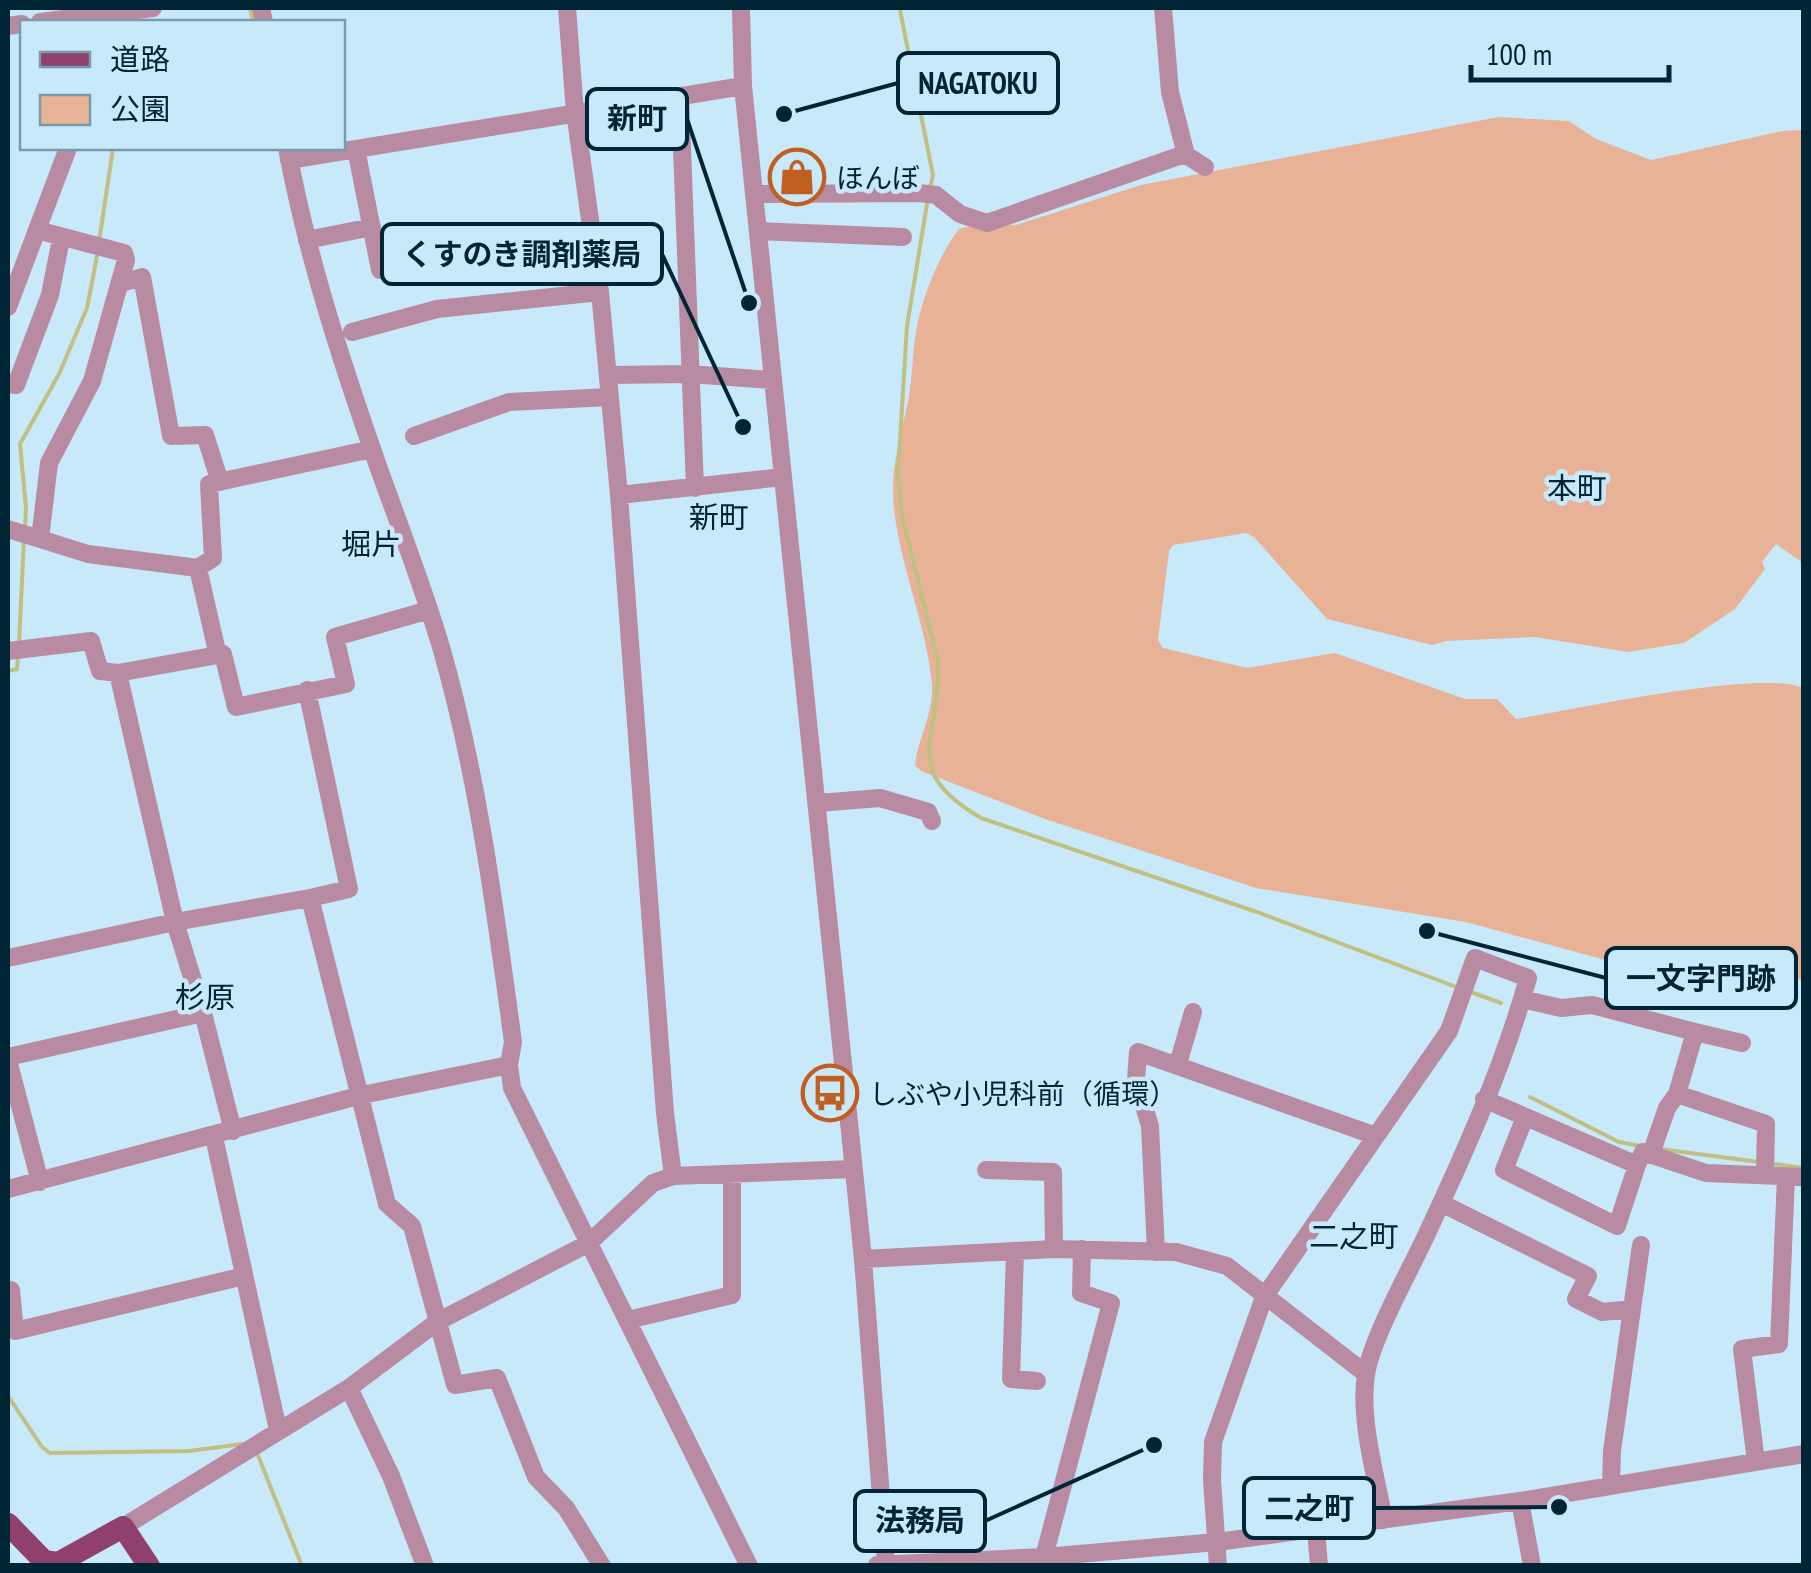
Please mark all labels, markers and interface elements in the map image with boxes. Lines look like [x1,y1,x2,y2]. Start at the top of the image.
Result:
legend [20,20,345,150]
scale bar [1471,20,1668,82]
text: 100 m [1486,34,1552,73]
text: 道路 [110,39,170,78]
callout: NAGATOKU [898,53,1058,113]
text: NAGATOKU [918,63,1038,102]
text: 公園 [110,89,170,128]
callout: 新町 [587,89,687,149]
text: 新町 [607,98,667,137]
shop icon: ほんぼ [767,147,827,207]
place label: ほんぼ [836,159,920,196]
callout: くすのき調剤薬局 [382,224,662,284]
text: くすのき調剤薬局 [402,234,642,273]
district label: 本町 [1547,468,1607,507]
district label: 新町 [689,497,749,536]
district label: 堀片 [341,524,401,563]
callout: 一文字門跡 [1606,948,1796,1008]
text: 一文字門跡 [1626,958,1776,997]
district label: 杉原 [175,977,235,1016]
bus stop icon: しぶや小児科前（循環） [800,1063,860,1123]
place label: しぶや小児科前（循環） [869,1075,1177,1112]
district label: 二之町 [1309,1216,1399,1255]
callout: 二之町 [1244,1478,1374,1538]
text: 二之町 [1264,1488,1354,1527]
callout: 法務局 [855,1491,985,1551]
text: 法務局 [875,1500,965,1539]

